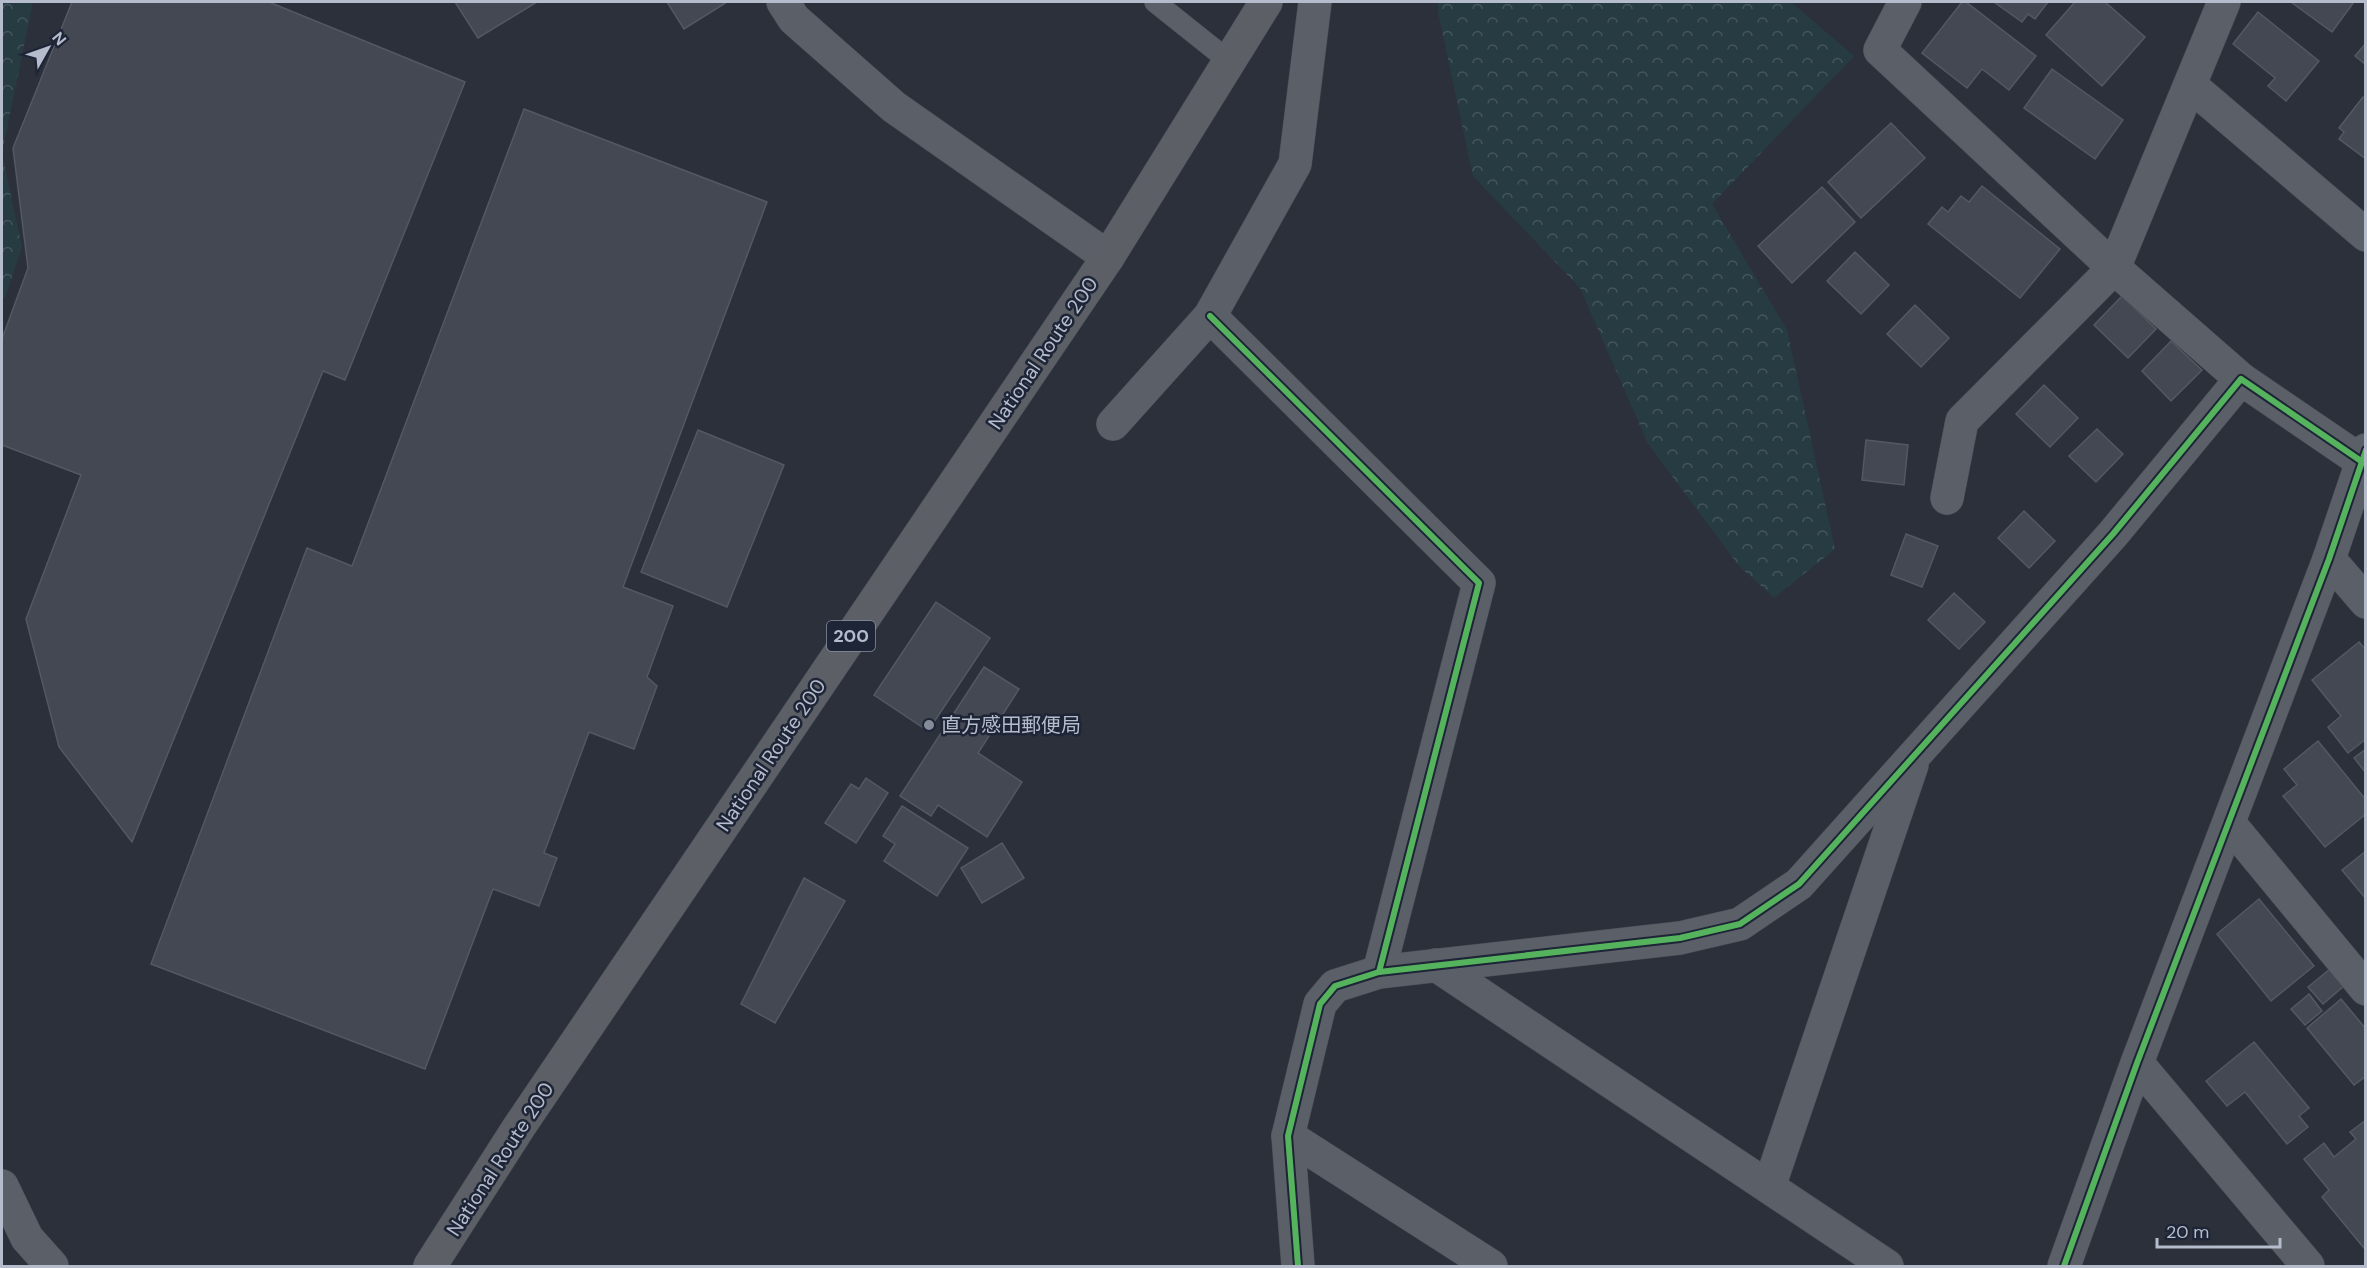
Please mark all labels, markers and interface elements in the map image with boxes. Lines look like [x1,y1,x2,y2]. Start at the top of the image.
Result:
north arrow [18,18,78,78]
text: N [47,27,71,50]
street label: National Route 200 [982,272,1104,434]
road number: 200 [827,621,875,651]
street label: National Route 200 [710,674,832,836]
place label: 直方感田郵便局 [941,712,1081,738]
marker: 直方感田郵便局 [922,718,936,732]
street label: National Route 200 [440,1077,560,1241]
scale bar [2157,1211,2280,1249]
text: 20 m [2166,1220,2209,1244]

